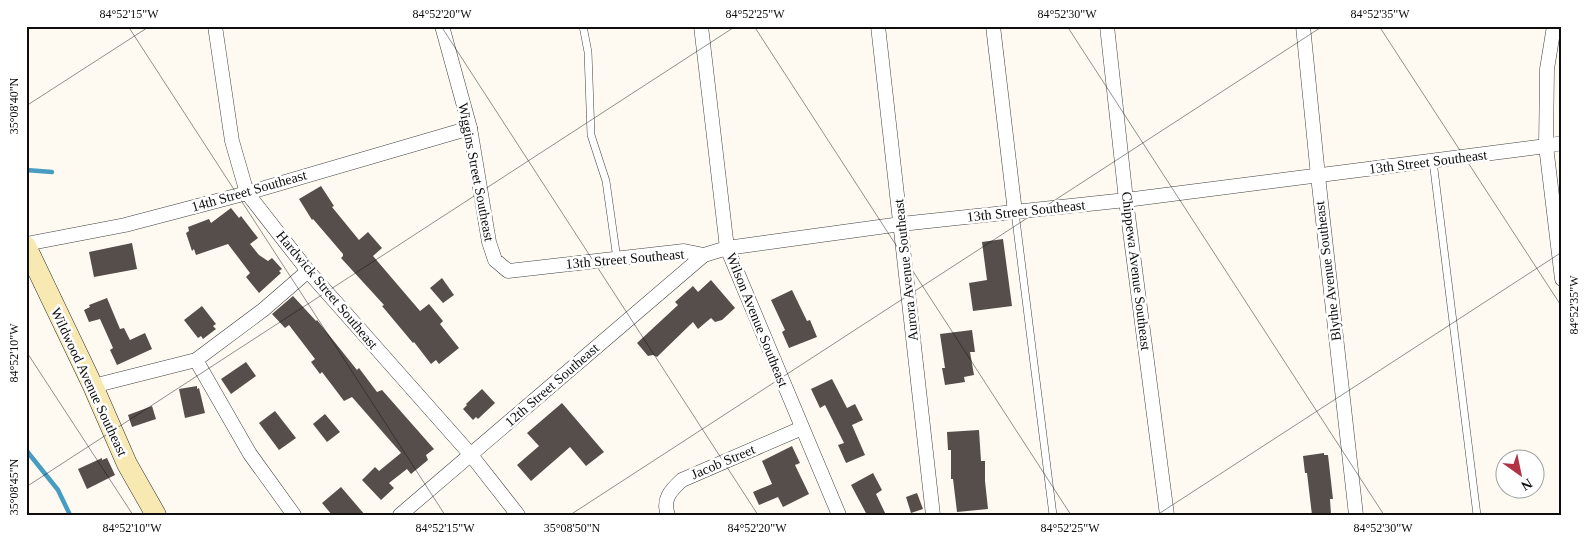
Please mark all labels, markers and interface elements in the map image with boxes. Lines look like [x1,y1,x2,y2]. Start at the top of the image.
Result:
text: 84°52'15"W [99,7,159,21]
text: 84°52'20"W [412,7,472,21]
text: 84°52'25"W [725,7,785,21]
text: 84°52'30"W [1037,7,1097,21]
text: 84°52'35"W [1350,7,1410,21]
text: 35°08'40"N [7,77,21,134]
street label: Wiggins Street Southeast [455,101,497,243]
street label: 13th Street Southeast [1368,147,1488,177]
street label: 14th Street Southeast [190,167,308,215]
street label: Chippewa Avenue Southeast [1119,191,1153,351]
street label: 13th Street Southeast [966,197,1086,225]
street label: Aurora Avenue Southeast [891,198,921,342]
street label: Blythe Avenue Southeast [1312,200,1344,342]
street label: Hardwick Street Southeast [273,228,381,352]
street label: 13th Street Southeast [565,246,685,272]
street label: Wilson Avenue Southeast [723,251,791,389]
text: 84°52'35"W [1567,275,1581,335]
street label: Wildwood Avenue Southeast [48,306,130,459]
text: 84°52'10"W [7,323,21,383]
street label: 12th Street Southeast [502,340,602,430]
street label: Jacob Street [689,442,757,482]
north arrow [1496,448,1546,498]
text: 35°08'45"N [7,458,21,515]
text: N [1518,475,1535,494]
text: 84°52'10"W [102,521,162,535]
text: 84°52'15"W [415,521,475,535]
text: 35°08'50"N [544,521,601,535]
text: 84°52'20"W [727,521,787,535]
text: 84°52'25"W [1040,521,1100,535]
text: 84°52'30"W [1353,521,1413,535]

